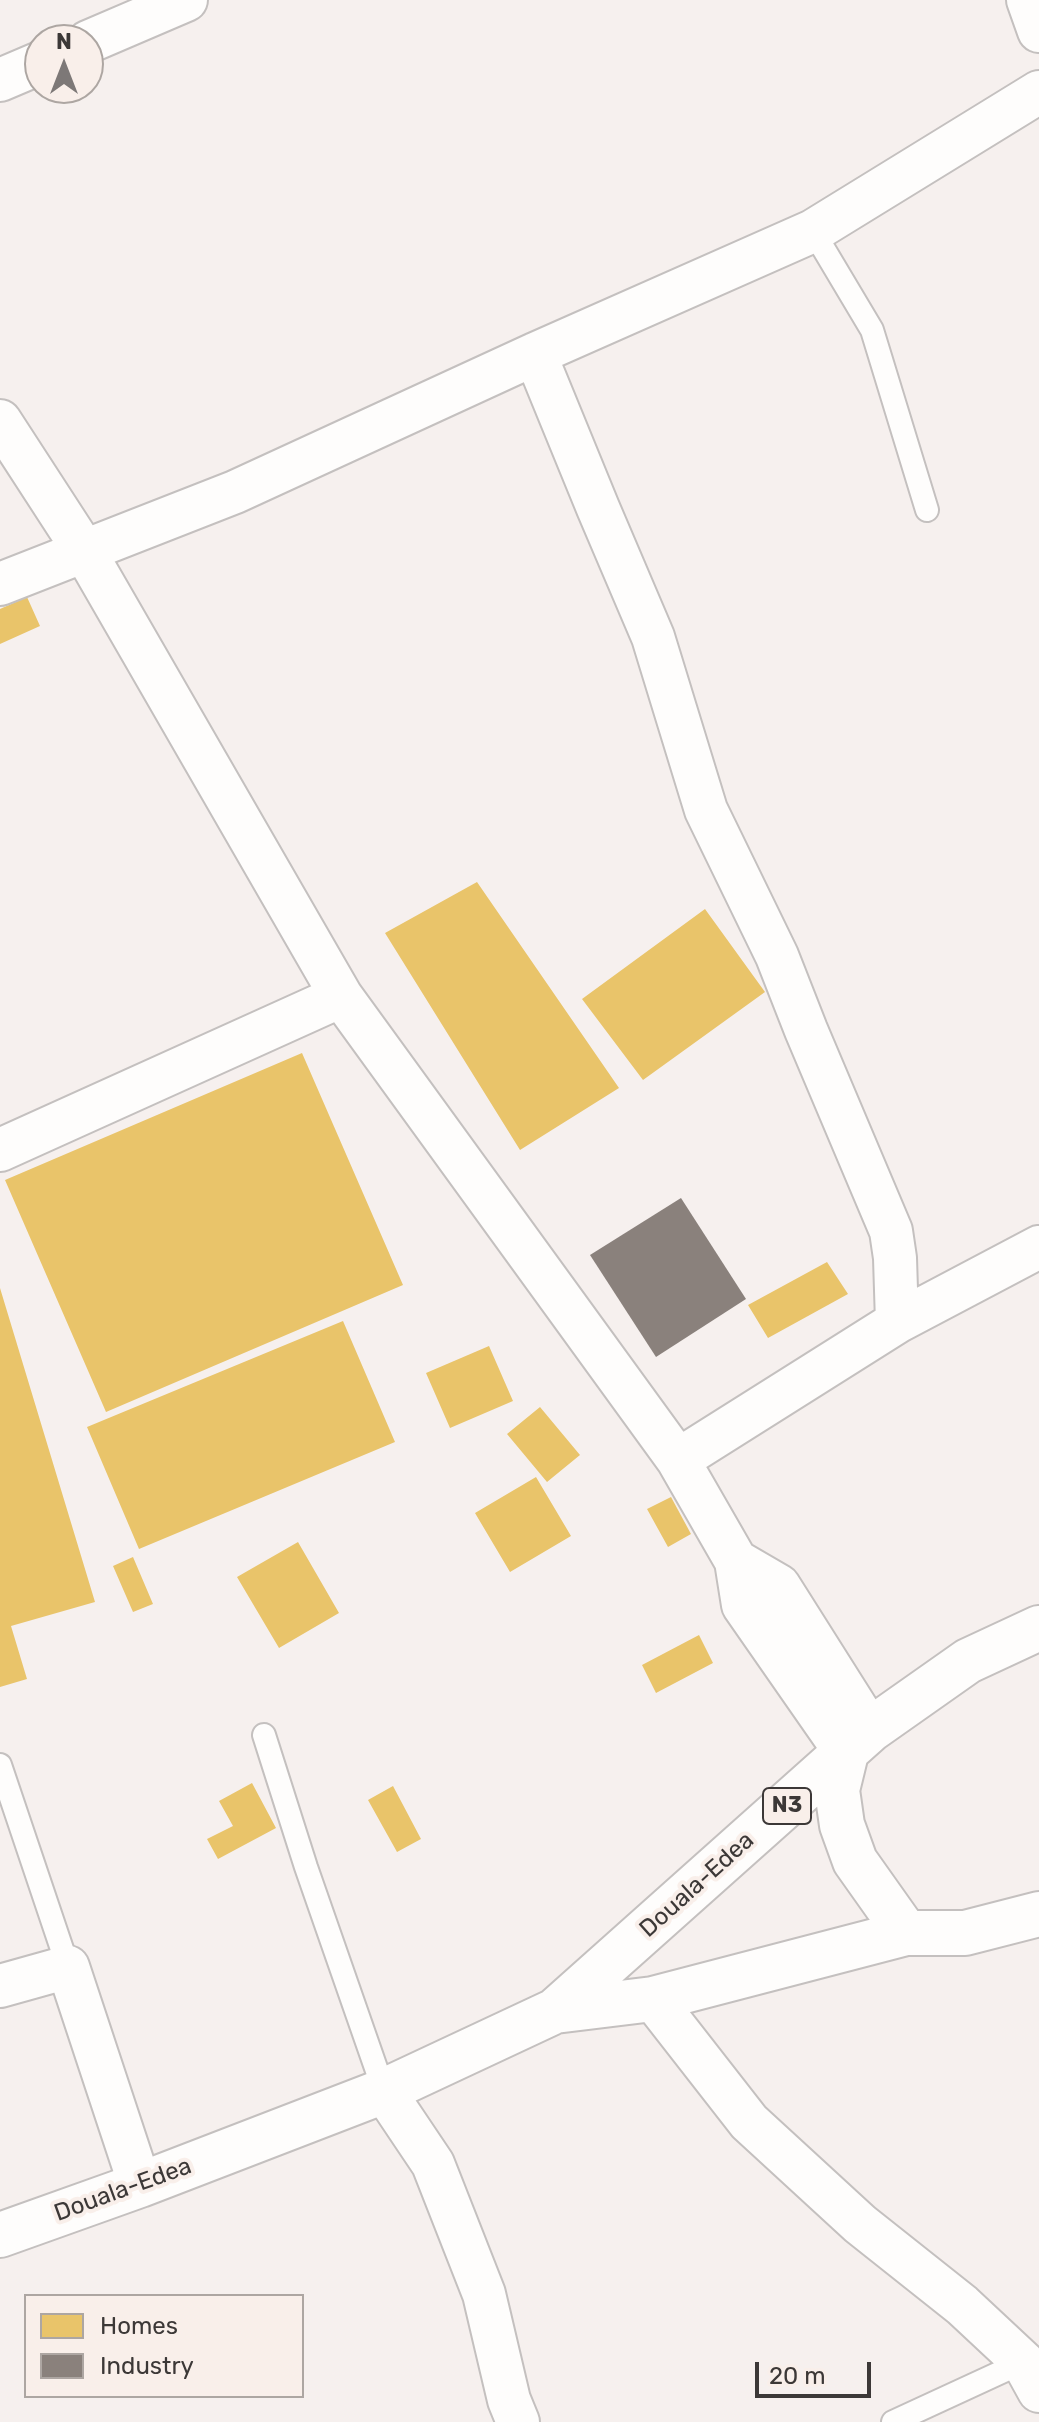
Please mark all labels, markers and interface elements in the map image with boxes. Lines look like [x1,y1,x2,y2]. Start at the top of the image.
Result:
north arrow [24,24,104,104]
text: N [56,28,72,55]
road number: N3 [763,1788,811,1824]
street label: Douala-Edea [634,1826,760,1944]
street label: Douala-Edea [50,2152,196,2228]
legend [24,2294,304,2398]
text: Homes [100,2312,178,2340]
scale bar [759,2346,875,2396]
text: Industry [100,2352,194,2380]
text: 20 m [769,2362,826,2390]

